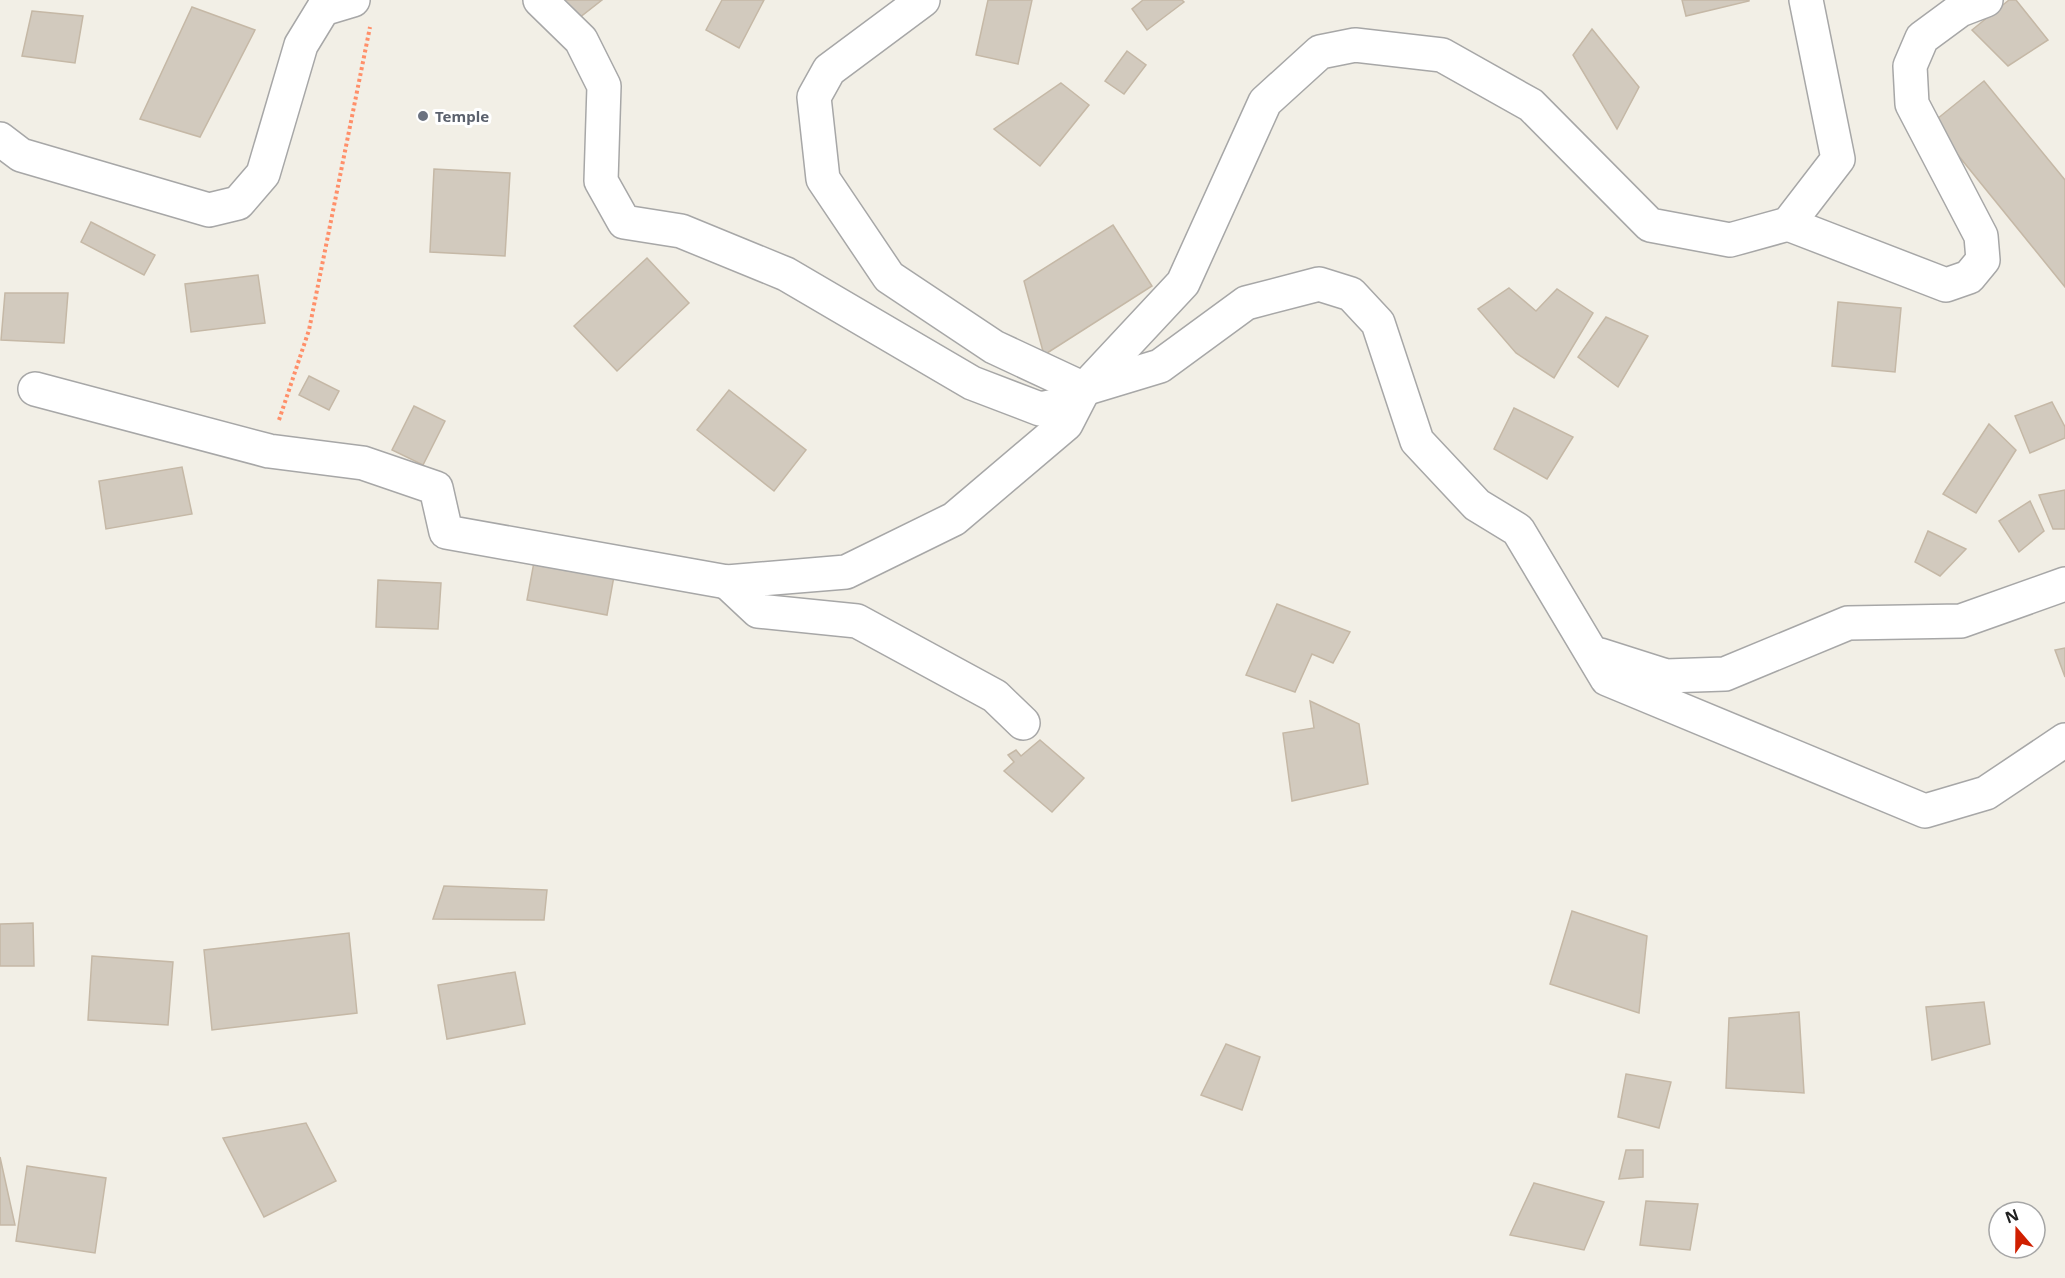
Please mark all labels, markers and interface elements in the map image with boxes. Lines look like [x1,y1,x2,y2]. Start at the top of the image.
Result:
place label: Temple [435,106,489,126]
marker: Temple [416,109,430,123]
north arrow [1987,1200,2047,1260]
text: N [2002,1203,2022,1228]

